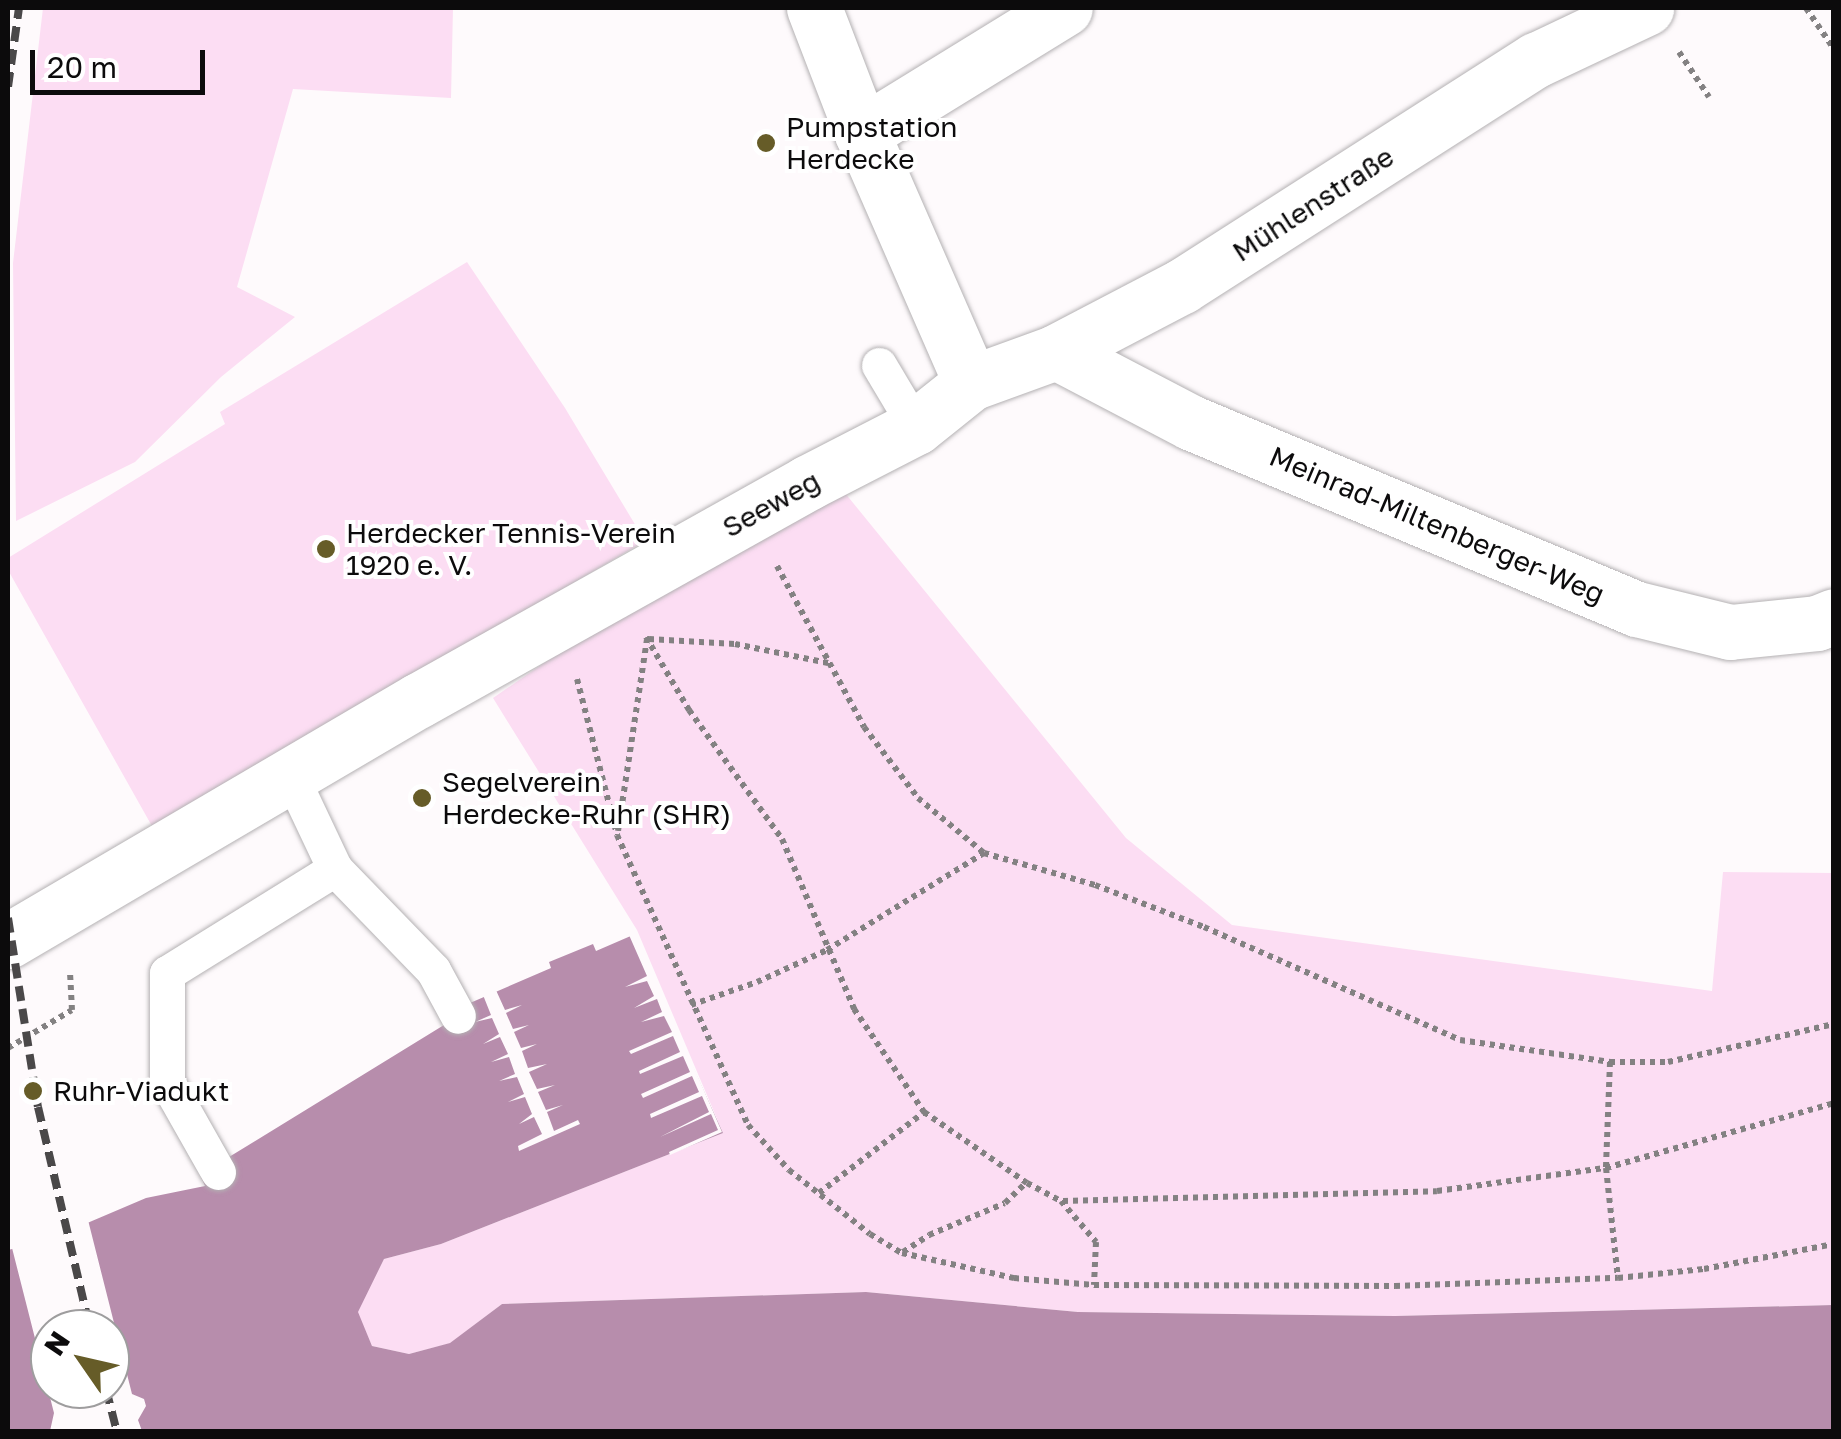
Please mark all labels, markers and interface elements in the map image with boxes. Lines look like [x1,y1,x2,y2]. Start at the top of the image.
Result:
scale bar [35,30,210,92]
text: 20 m [47,49,117,85]
place label: Pumpstation Herdecke [786,110,958,176]
marker: Pumpstation Herdecke [755,132,777,154]
street label: Mühlenstraße [1226,139,1400,269]
street label: Meinrad-Miltenberger-Weg [1264,439,1610,611]
street label: Seeweg [717,464,825,544]
place label: Herdecker Tennis-Verein 1920 e. V. [346,516,676,582]
marker: Herdecker Tennis-Verein 1920 e. V. [315,538,337,560]
place label: Segelverein Herdecke-Ruhr (SHR) [442,765,731,831]
marker: Segelverein Herdecke-Ruhr (SHR) [411,787,433,809]
place label: Ruhr-Viadukt [53,1074,229,1108]
marker: Ruhr-Viadukt [22,1080,44,1102]
north arrow [30,1309,130,1409]
text: N [37,1325,76,1361]

